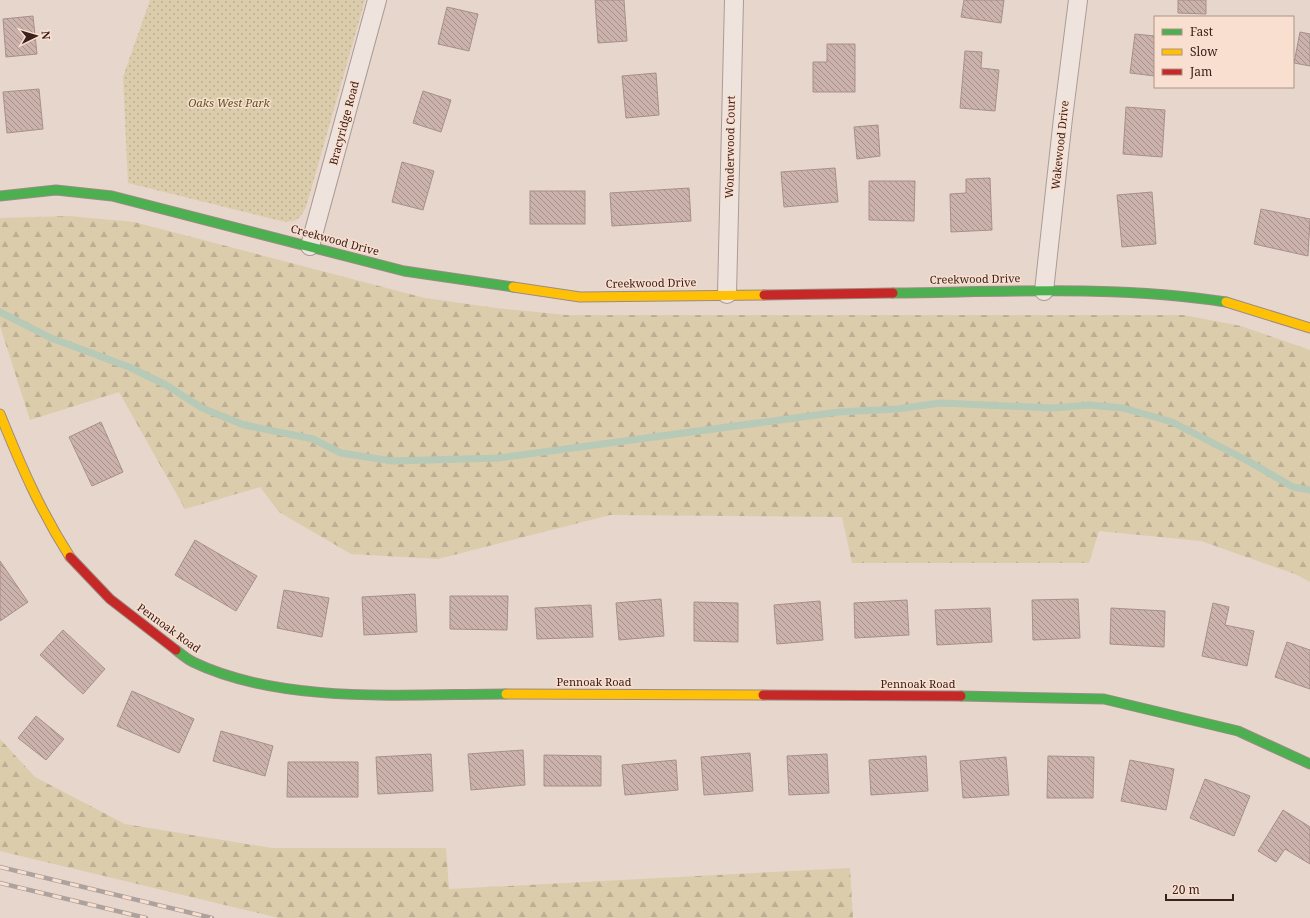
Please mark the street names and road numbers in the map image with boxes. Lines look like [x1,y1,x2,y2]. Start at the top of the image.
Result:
street label: Bracyridge Road [325,79,362,167]
street label: Wonderwood Court [721,95,738,199]
street label: Wakewood Drive [1047,99,1072,190]
street label: Creekwood Drive [289,221,381,259]
street label: Creekwood Drive [929,270,1021,287]
street label: Creekwood Drive [605,274,697,291]
street label: Pennoak Road [135,599,204,656]
street label: Pennoak Road [556,674,632,689]
street label: Pennoak Road [880,676,956,691]

